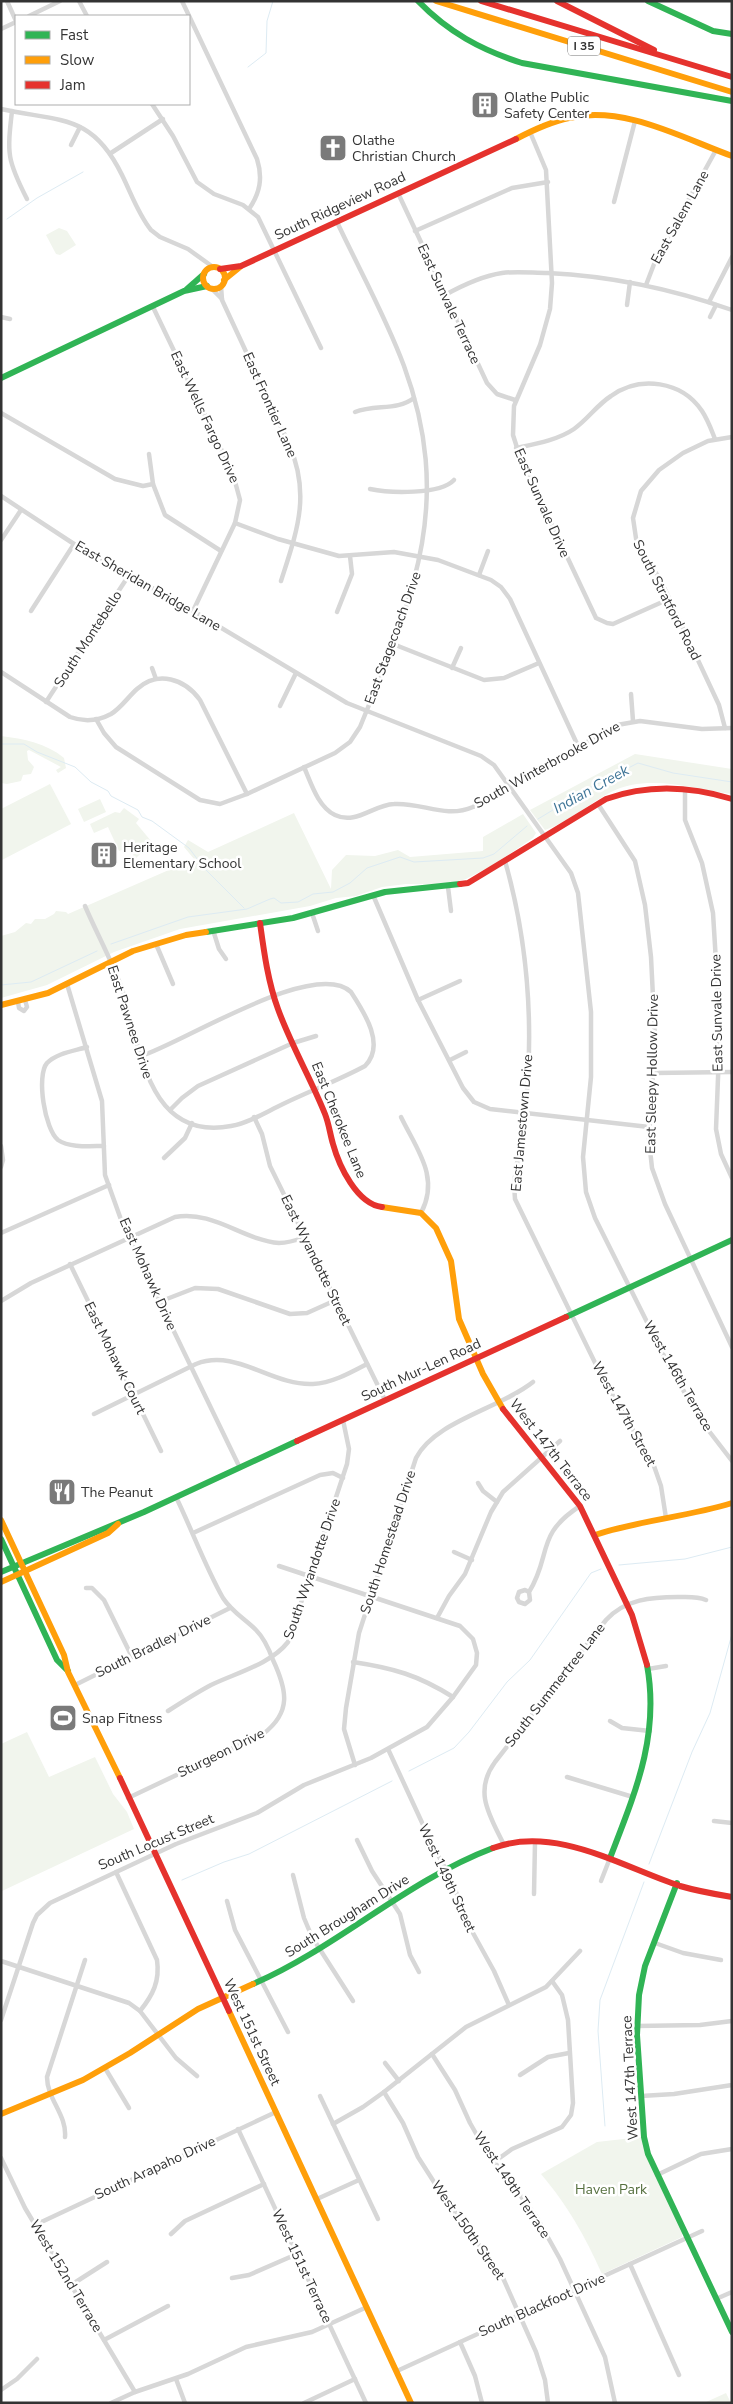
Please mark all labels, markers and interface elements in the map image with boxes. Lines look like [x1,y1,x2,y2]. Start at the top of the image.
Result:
legend [15,15,190,105]
text: Fast [60,25,89,45]
road number: I 35 [568,36,600,56]
text: Slow [60,50,95,70]
text: Jam [59,75,86,95]
place label: Olathe Public Safety Center [504,88,589,123]
building icon: Olathe Public Safety Center [470,90,500,120]
place label: Olathe Christian Church [352,131,456,166]
church icon: Olathe Christian Church [318,133,348,163]
street label: South Ridgeview Road [271,167,409,245]
street label: East Salem Lane [646,167,714,267]
street label: East Sunvale Terrace [413,241,485,367]
street label: East Wells Fargo Drive [166,348,244,486]
street label: East Frontier Lane [238,349,302,461]
street label: East Sunvale Drive [509,445,575,561]
street label: East Sheridan Bridge Lane [72,536,224,636]
street label: South Stratford Road [628,536,706,664]
street label: East Stagecoach Drive [360,569,426,707]
street label: South Montebello [49,587,127,691]
street label: South Winterbrooke Drive [471,717,623,813]
water label: Indian Creek [550,760,633,818]
place label: Heritage Elementary School [123,838,242,873]
building icon: Heritage Elementary School [89,840,119,870]
street label: East Sunvale Drive [706,954,728,1072]
street label: East Pawnee Drive [103,963,157,1081]
street label: East Sleepy Hollow Drive [641,994,663,1154]
street label: East Jamestown Drive [507,1054,537,1192]
street label: East Cherokee Lane [307,1059,371,1181]
street label: East Wyandotte Street [276,1192,356,1328]
street label: East Mohawk Drive [115,1215,181,1333]
street label: East Mohawk Court [80,1299,151,1417]
street label: West 146th Terrace [639,1317,717,1435]
street label: South Mur-Len Road [358,1334,484,1406]
street label: West 147th Street [587,1358,661,1470]
street label: West 147th Terrace [505,1395,597,1505]
street label: South Homestead Drive [356,1468,420,1616]
restaurant icon: The Peanut [47,1477,77,1507]
place label: The Peanut [81,1483,153,1502]
street label: South Wyandotte Drive [279,1496,345,1642]
street label: South Bradley Drive [92,1610,214,1682]
street label: South Summertree Lane [501,1619,609,1751]
sports icon: Snap Fitness [48,1703,78,1733]
place label: Snap Fitness [82,1709,163,1728]
street label: Sturgeon Drive [174,1724,268,1782]
street label: South Locust Street [95,1809,217,1875]
street label: West 149th Street [414,1821,480,1935]
street label: South Brougham Drive [281,1870,413,1962]
street label: West 151st Street [219,1976,285,2089]
street label: West 147th Terrace [617,2015,643,2141]
street label: West 149th Terrace [469,2128,555,2242]
street label: South Arapaho Drive [91,2132,219,2204]
street label: West 150th Street [427,2177,509,2283]
park label: Haven Park [575,2180,648,2199]
street label: West 151st Terrace [267,2206,337,2326]
street label: West 152nd Terrace [25,2216,107,2336]
street label: South Blackfoot Drive [476,2268,608,2342]

